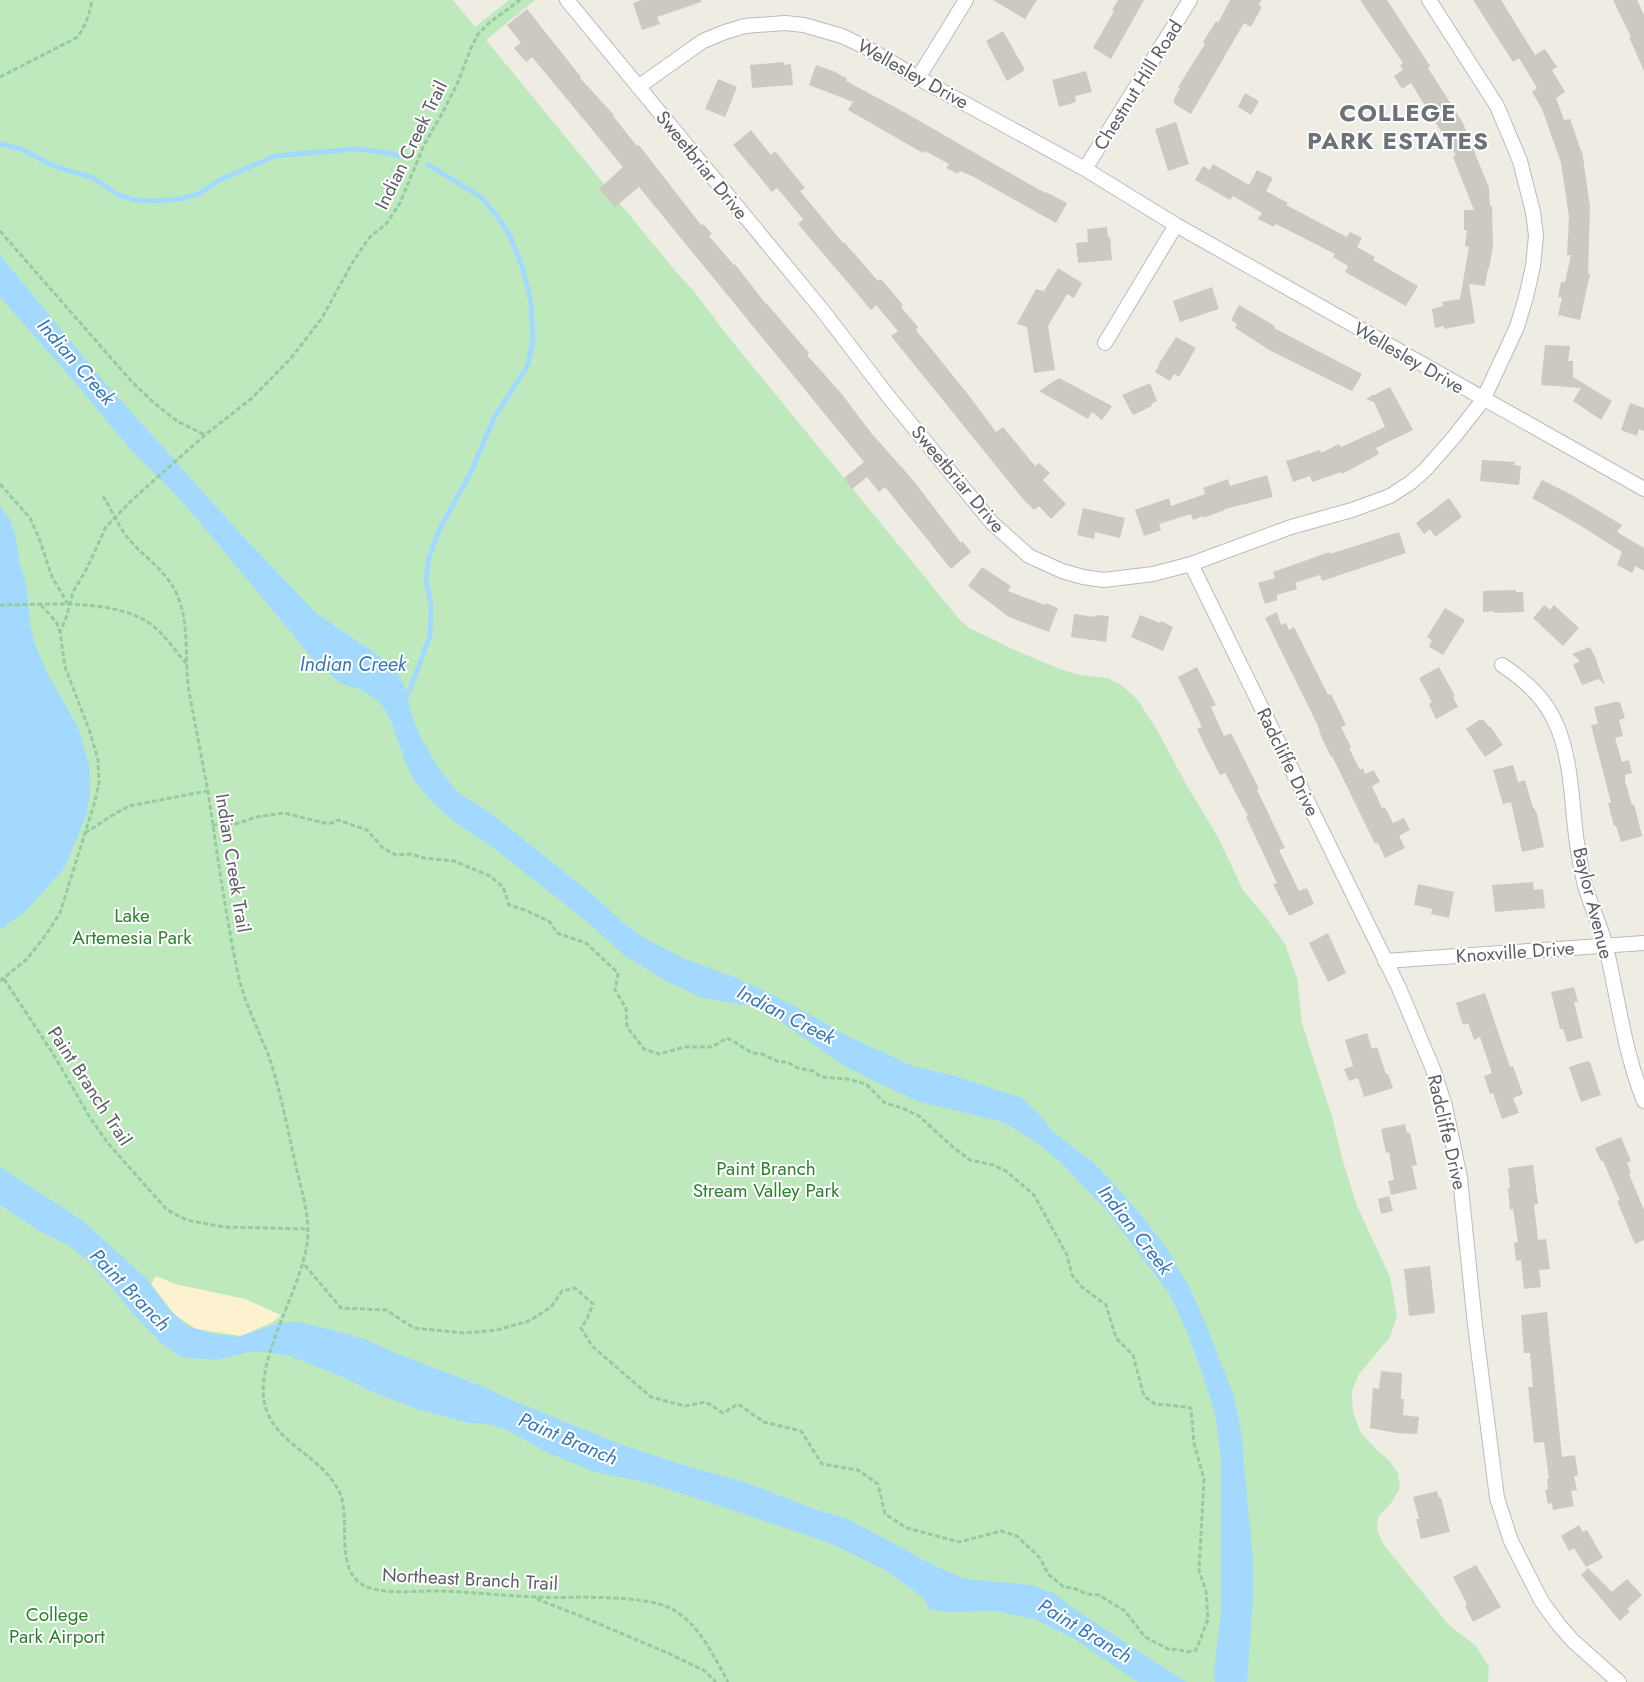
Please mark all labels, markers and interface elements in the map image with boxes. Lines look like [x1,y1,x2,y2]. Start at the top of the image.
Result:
street label: Chestnut Hill Road [1087,15,1189,155]
street label: Wellesley Drive [852,32,974,116]
street label: Indian Creek Trail [368,76,454,214]
district label: COLLEGE PARK ESTATES [1307,95,1489,158]
street label: Sweetbriar Drive [650,105,754,225]
water label: Indian Creek [30,312,123,413]
street label: Wellesley Drive [1349,315,1469,401]
street label: Sweetbriar Drive [905,419,1011,539]
water label: Indian Creek [300,650,408,679]
street label: Radcliffe Drive [1250,703,1326,821]
street label: Indian Creek Trail [209,792,257,934]
street label: Baylor Avenue [1566,844,1620,962]
park label: Lake Artemesia Park [72,902,192,951]
street label: Knoxville Drive [1455,934,1575,970]
water label: Indian Creek [732,978,841,1053]
street label: Paint Branch Trail [41,1021,139,1151]
street label: Radcliffe Drive [1421,1072,1473,1193]
park label: Paint Branch Stream Valley Park [693,1155,840,1204]
water label: Indian Creek [1091,1179,1180,1282]
water label: Paint Branch [83,1242,177,1338]
water label: Paint Branch [514,1405,622,1473]
street label: Northeast Branch Trail [381,1561,559,1597]
water label: Paint Branch [1032,1591,1138,1671]
park label: College Park Airport [9,1601,105,1650]

